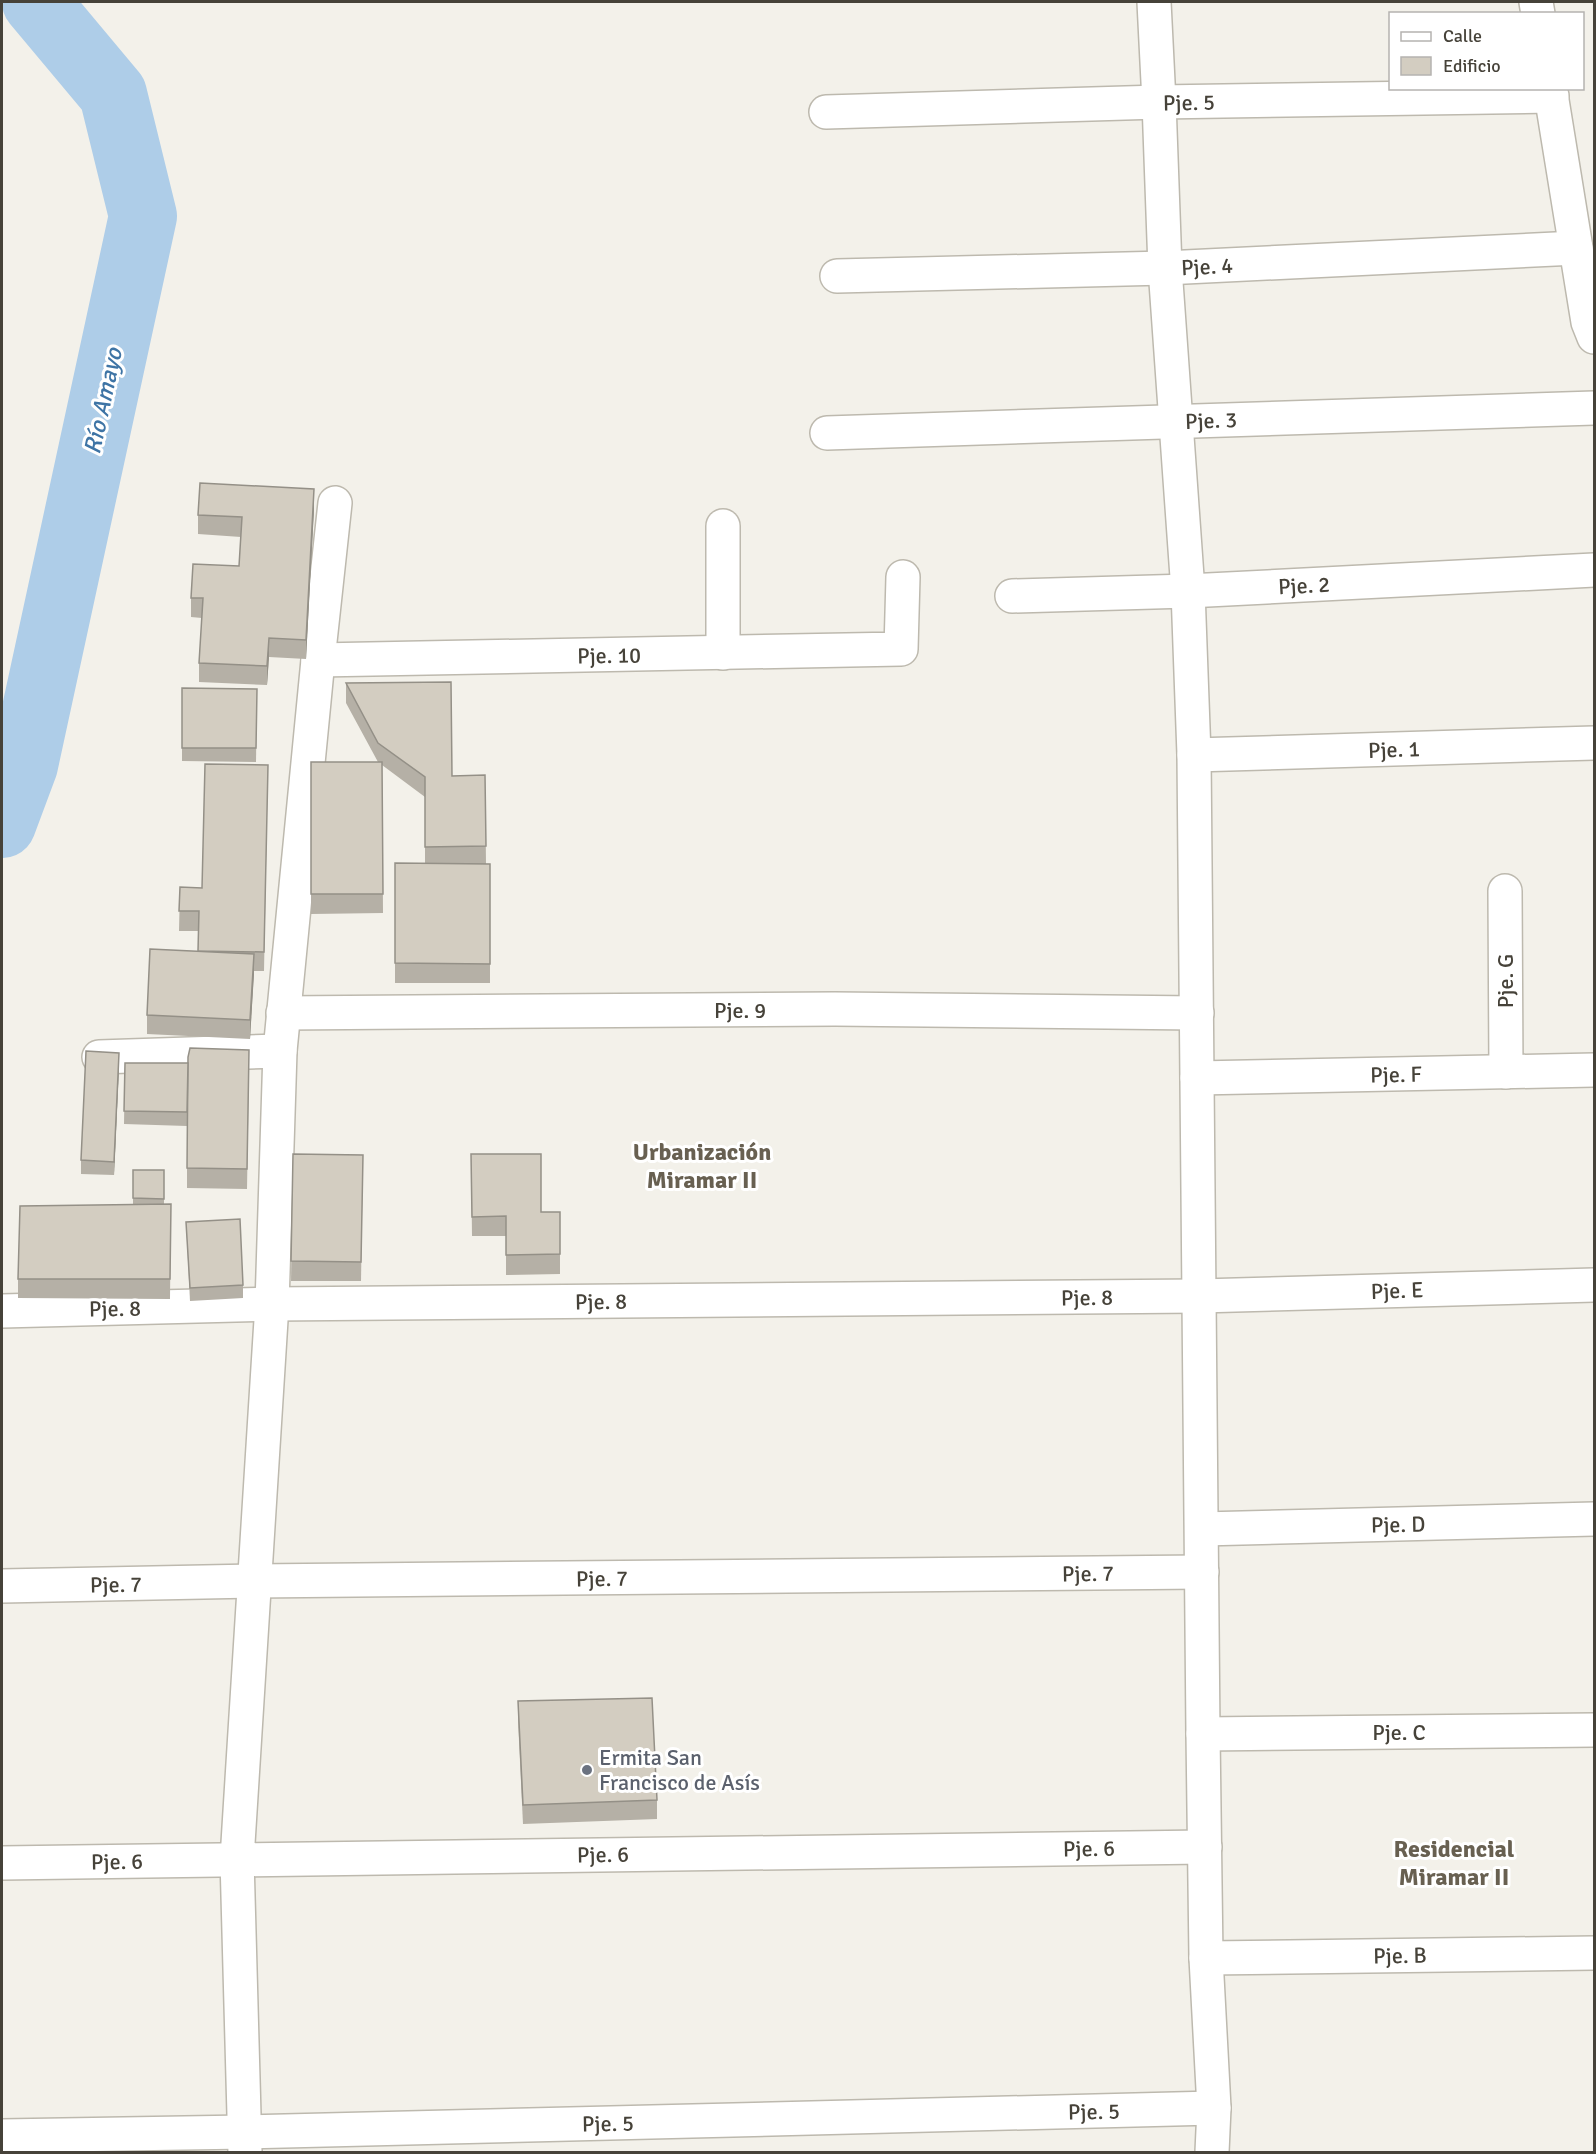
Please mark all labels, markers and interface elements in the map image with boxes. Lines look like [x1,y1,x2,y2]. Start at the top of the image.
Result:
legend [1389,12,1584,90]
text: Calle [1443,25,1482,47]
text: Edificio [1443,55,1501,77]
street label: Pje. 5 [1163,89,1215,116]
street label: Pje. 4 [1180,252,1234,281]
water label: Río Amayo [77,344,129,457]
street label: Pje. 3 [1184,406,1238,435]
street label: Pje. 2 [1277,571,1331,600]
street label: Pje. 10 [577,641,641,670]
street label: Pje. 1 [1367,735,1421,764]
street label: Pje. G [1492,954,1519,1008]
street label: Pje. 9 [714,997,766,1024]
street label: Pje. F [1370,1061,1422,1088]
district label: Urbanización Miramar II [633,1137,771,1195]
street label: Pje. E [1370,1276,1424,1305]
street label: Pje. 8 [1061,1284,1113,1311]
street label: Pje. 8 [575,1288,627,1315]
street label: Pje. 8 [89,1295,141,1322]
street label: Pje. D [1371,1511,1425,1538]
street label: Pje. 7 [1062,1560,1114,1587]
street label: Pje. 7 [576,1565,628,1592]
street label: Pje. 7 [90,1571,142,1598]
street label: Pje. C [1372,1719,1426,1746]
place label: Ermita San Francisco de Asís [599,1744,760,1796]
marker: Ermita San Francisco de Asís [580,1763,594,1777]
district label: Residencial Miramar II [1394,1834,1515,1892]
street label: Pje. 6 [1063,1835,1115,1862]
street label: Pje. 6 [577,1841,629,1868]
street label: Pje. 6 [91,1848,143,1875]
street label: Pje. B [1373,1942,1427,1969]
street label: Pje. 5 [1068,2098,1120,2125]
street label: Pje. 5 [582,2110,634,2137]

